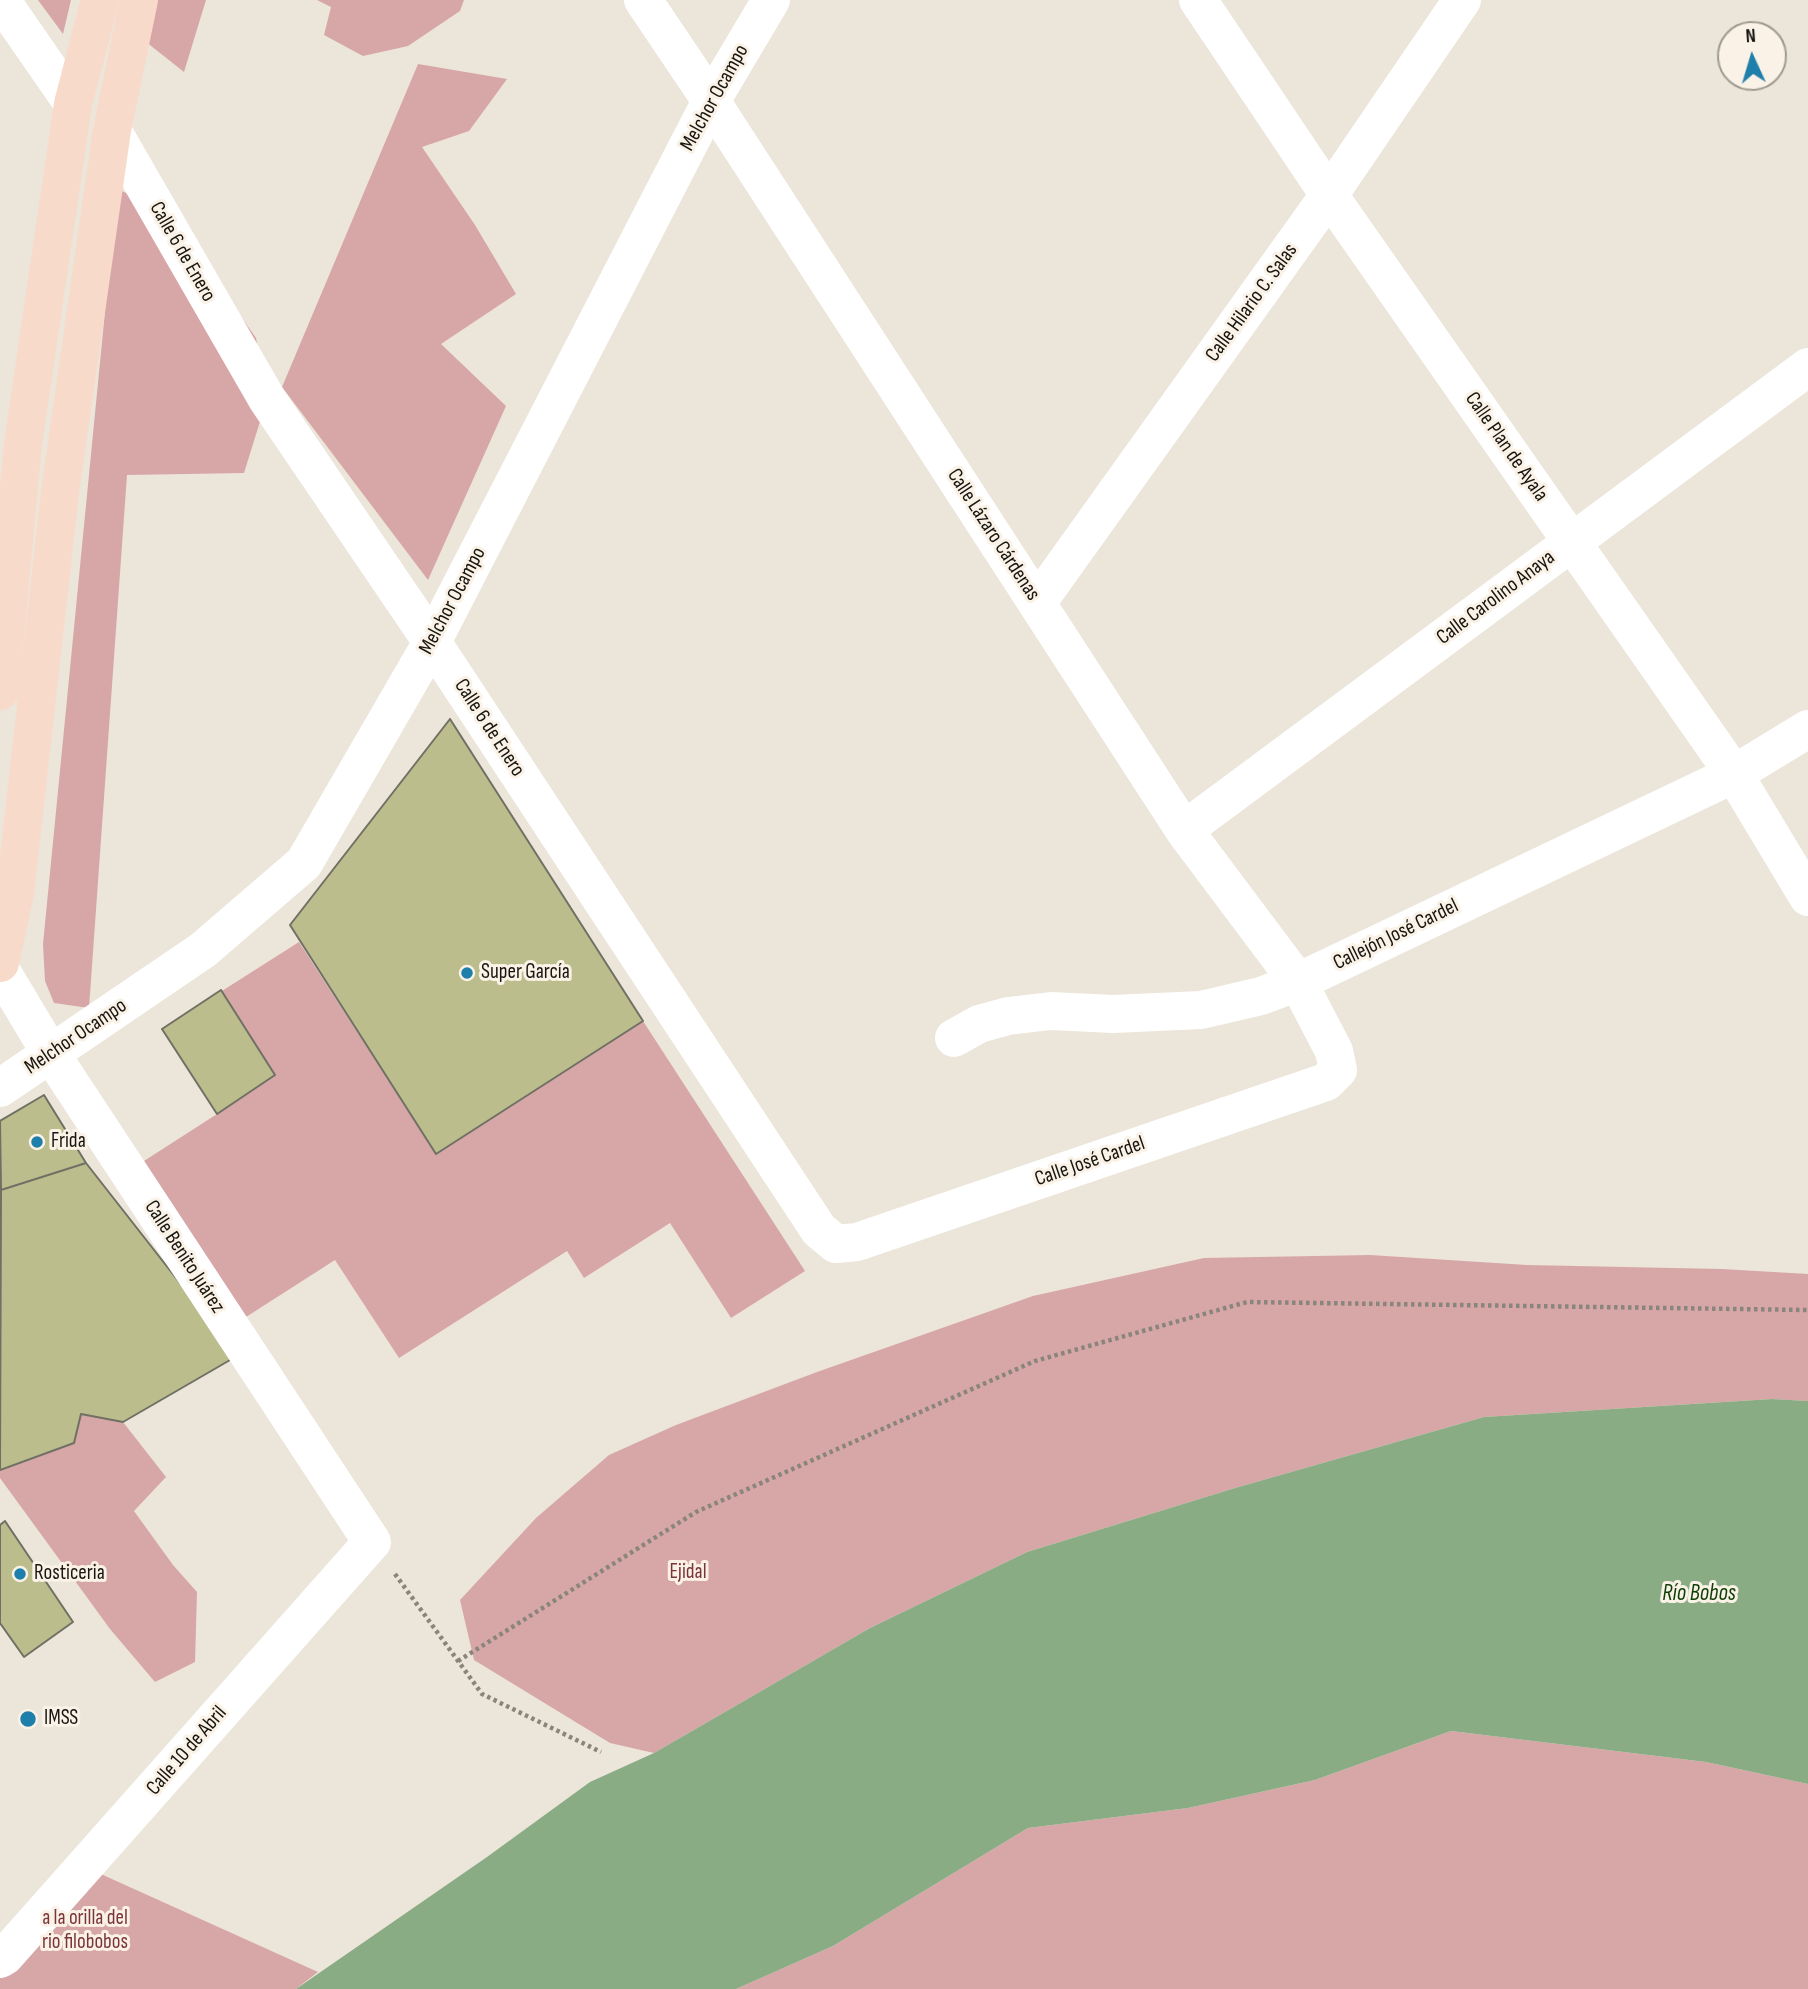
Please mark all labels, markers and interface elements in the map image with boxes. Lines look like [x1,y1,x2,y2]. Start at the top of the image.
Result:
north arrow [1717,21,1787,91]
text: N [1745,25,1757,48]
street label: Melchor Ocampo [675,40,755,156]
street label: Calle 6 de Enero [143,198,221,306]
street label: Calle Hilario C. Salas [1201,239,1303,367]
street label: Calle Plan de Ayala [1459,387,1553,507]
street label: Calle Lázaro Cárdenas [941,464,1045,606]
street label: Melchor Ocampo [414,543,492,659]
street label: Calle Carolino Anaya [1432,545,1560,651]
street label: Calle 6 de Enero [448,675,530,781]
street label: Callejón José Cardel [1329,894,1463,976]
place label: Super García [481,960,570,986]
marker: Super García [459,965,475,981]
street label: Melchor Ocampo [20,994,132,1080]
place label: Frida [51,1129,86,1155]
street label: Calle José Cardel [1032,1131,1148,1193]
marker: Frida [29,1134,45,1150]
street label: Calle Benito Juárez [138,1196,230,1318]
park label: Ejidal [669,1560,707,1586]
place label: Rosticeria [34,1561,105,1587]
marker: Rosticeria [12,1566,28,1582]
water label: Río Bobos [1662,1580,1736,1608]
street label: Calle 10 de Abril [141,1701,233,1801]
place label: IMSS [44,1706,78,1732]
marker: IMSS [18,1709,38,1729]
park label: a la orilla del rio filobobos [42,1906,128,1956]

